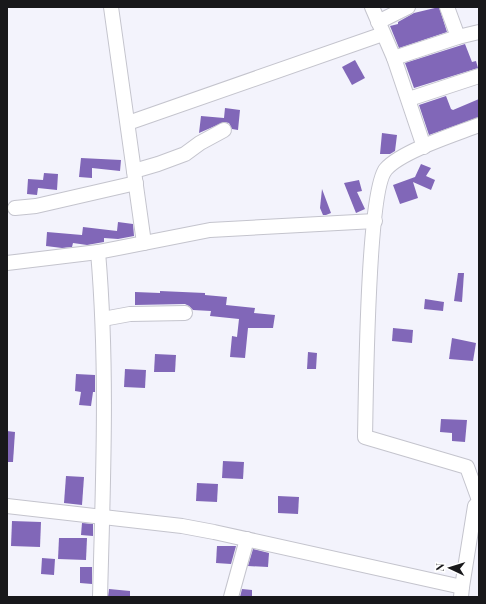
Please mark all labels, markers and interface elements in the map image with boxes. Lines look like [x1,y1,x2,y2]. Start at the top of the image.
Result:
north arrow [430,548,470,588]
text: N [432,563,447,572]

